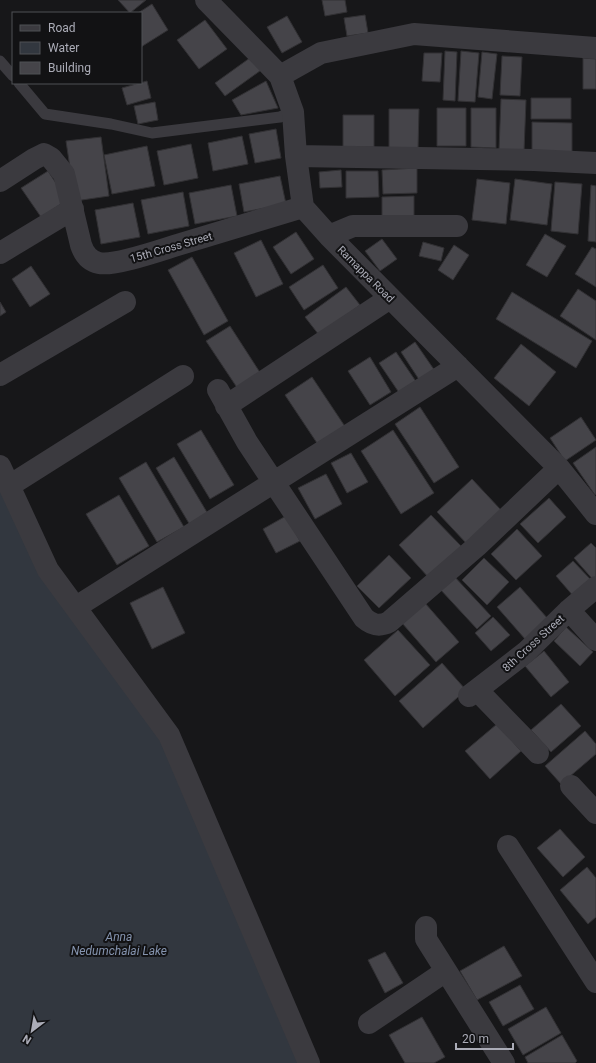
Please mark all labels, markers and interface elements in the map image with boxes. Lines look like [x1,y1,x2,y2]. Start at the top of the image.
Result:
legend [12,12,142,84]
text: Road [48,21,76,35]
text: Water [48,41,79,55]
text: Building [48,61,91,75]
street label: 15th Cross Street [129,229,214,265]
street label: Ramappa Road [335,243,397,305]
street label: 8th Cross Street [500,612,567,675]
water label: Anna Nedumchalai Lake [71,930,167,958]
north arrow [12,1011,52,1051]
scale bar [456,1025,513,1051]
text: N [20,1031,34,1047]
text: 20 m [462,1032,489,1046]

